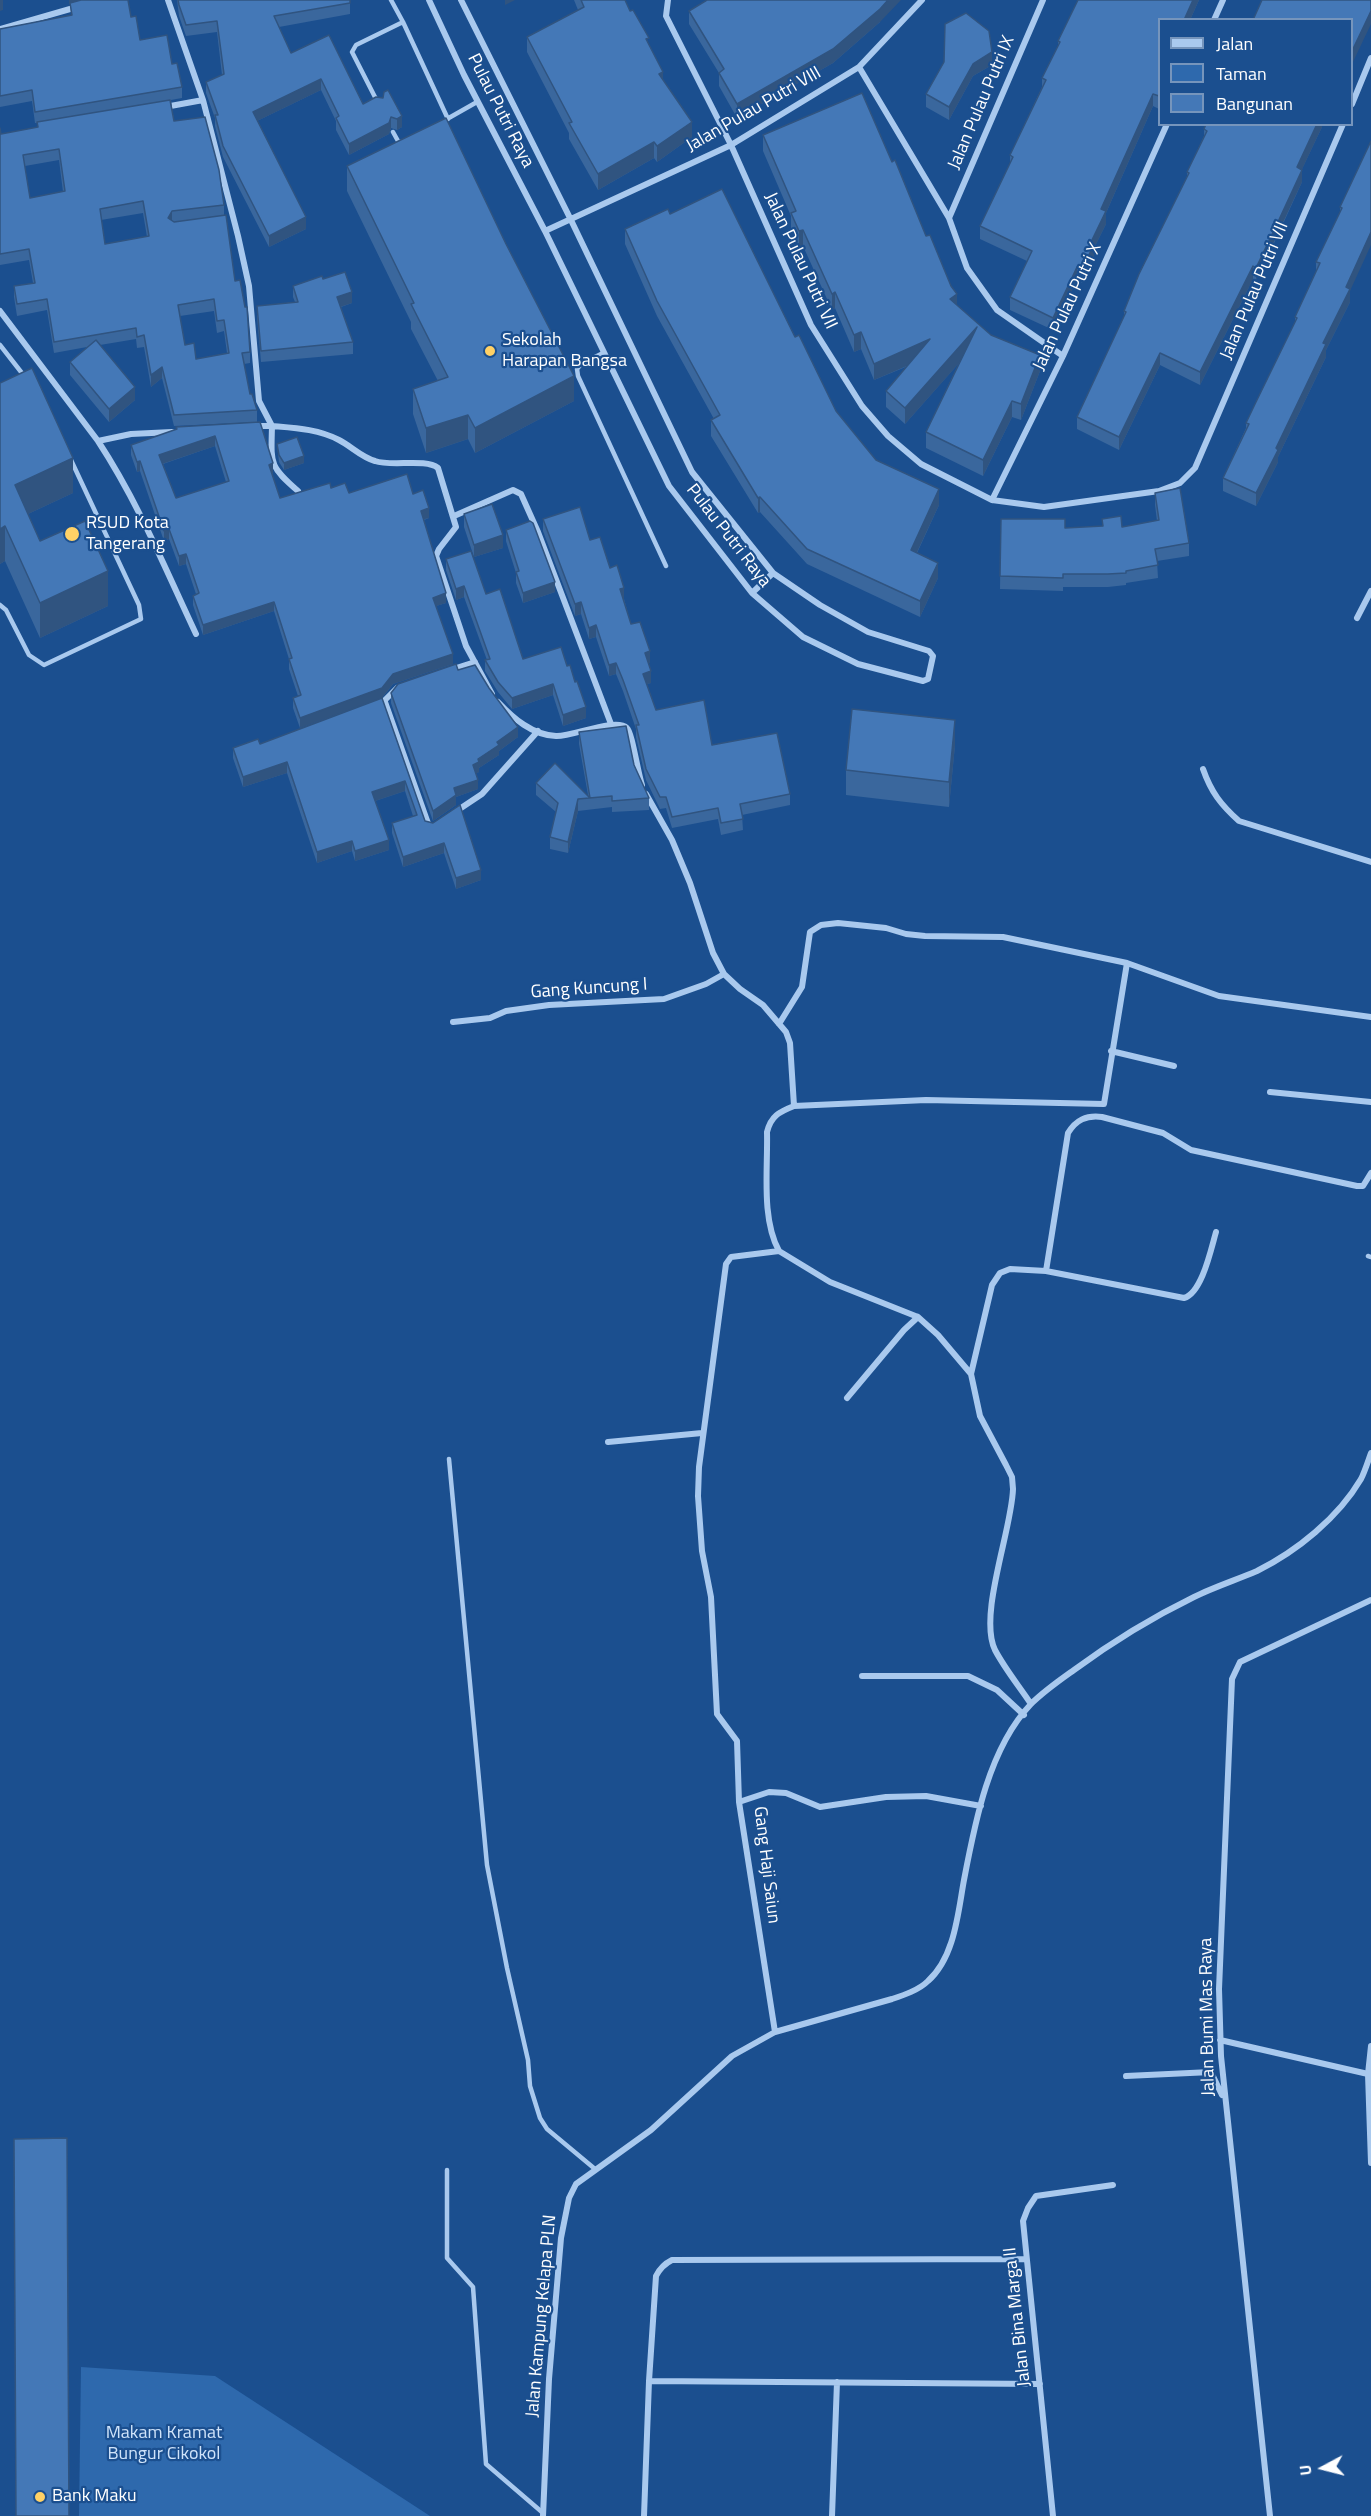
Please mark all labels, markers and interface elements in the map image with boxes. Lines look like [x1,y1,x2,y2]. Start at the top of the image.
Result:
legend [1158,18,1353,126]
text: Jalan [1216,30,1253,57]
street label: Jalan Pulau Putri IX [944,33,1020,173]
street label: Pulau Putri Raya [462,50,538,172]
text: Taman [1216,60,1267,87]
street label: Jalan Pulau Putri VIII [683,63,825,157]
text: Bangunan [1216,90,1293,117]
street label: Jalan Pulau Putri VII [759,189,841,333]
street label: Jalan Pulau Putri VII [1216,219,1294,363]
street label: Jalan Pulau Putri X [1029,240,1107,374]
place label: Sekolah Harapan Bangsa [502,330,627,372]
marker: Sekolah Harapan Bangsa [483,344,497,358]
street label: Pulau Putri Raya [681,480,775,592]
place label: RSUD Kota Tangerang [86,513,169,556]
marker: RSUD Kota Tangerang [63,525,81,543]
street label: Gang Kuncung I [530,974,648,1004]
street label: Gang Haji Saiun [748,1805,784,1925]
street label: Jalan Bumi Mas Raya [1196,1937,1220,2097]
street label: Jalan Kampung Kelapa PLN [522,2214,562,2418]
street label: Jalan Bina Marga II [1000,2246,1036,2388]
park label: Makam Kramat Bungur Cikokol [106,2423,222,2466]
north arrow [1293,2438,1353,2498]
text: U [1293,2464,1318,2477]
place label: Bank Maku [52,2486,137,2508]
marker: Bank Maku [33,2490,47,2504]

